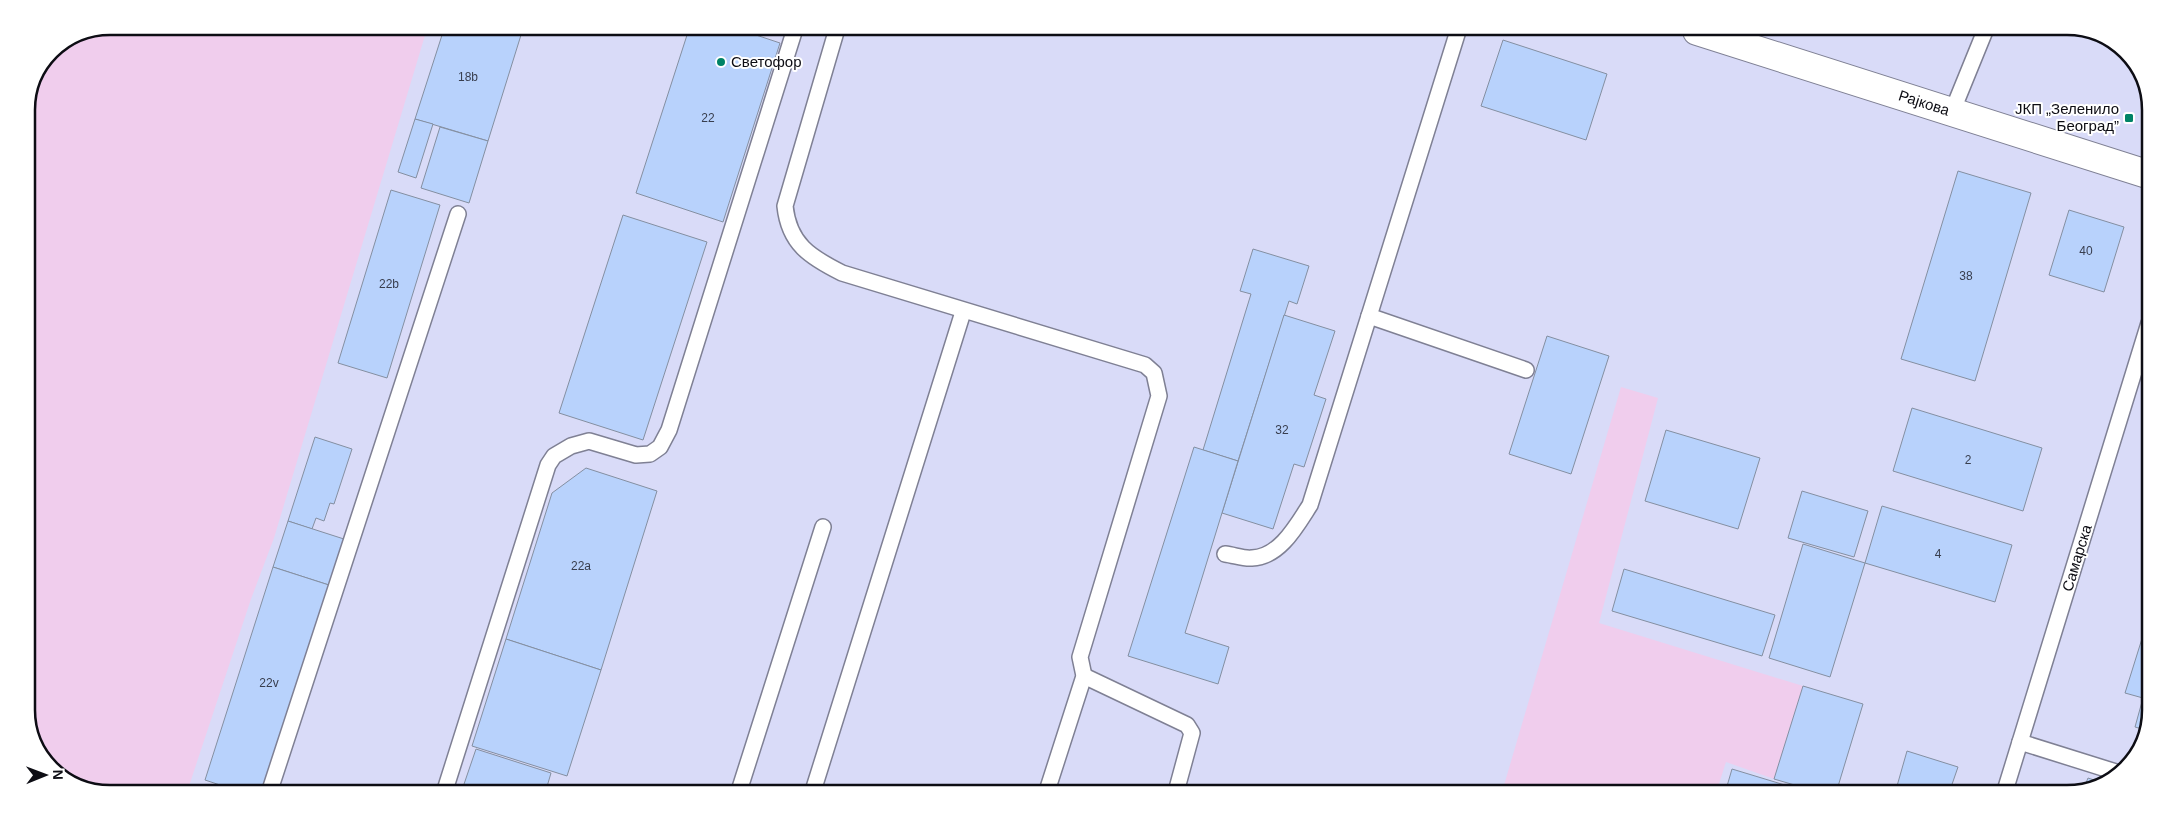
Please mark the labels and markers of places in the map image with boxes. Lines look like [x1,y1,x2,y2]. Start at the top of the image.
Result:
place label: Светофор [731,53,802,70]
marker: Светофор [715,56,727,68]
place label: ЈКП „Зеленило Београд” [2015,100,2119,134]
marker: ЈКП „Зеленило Београд” [2123,112,2135,124]

